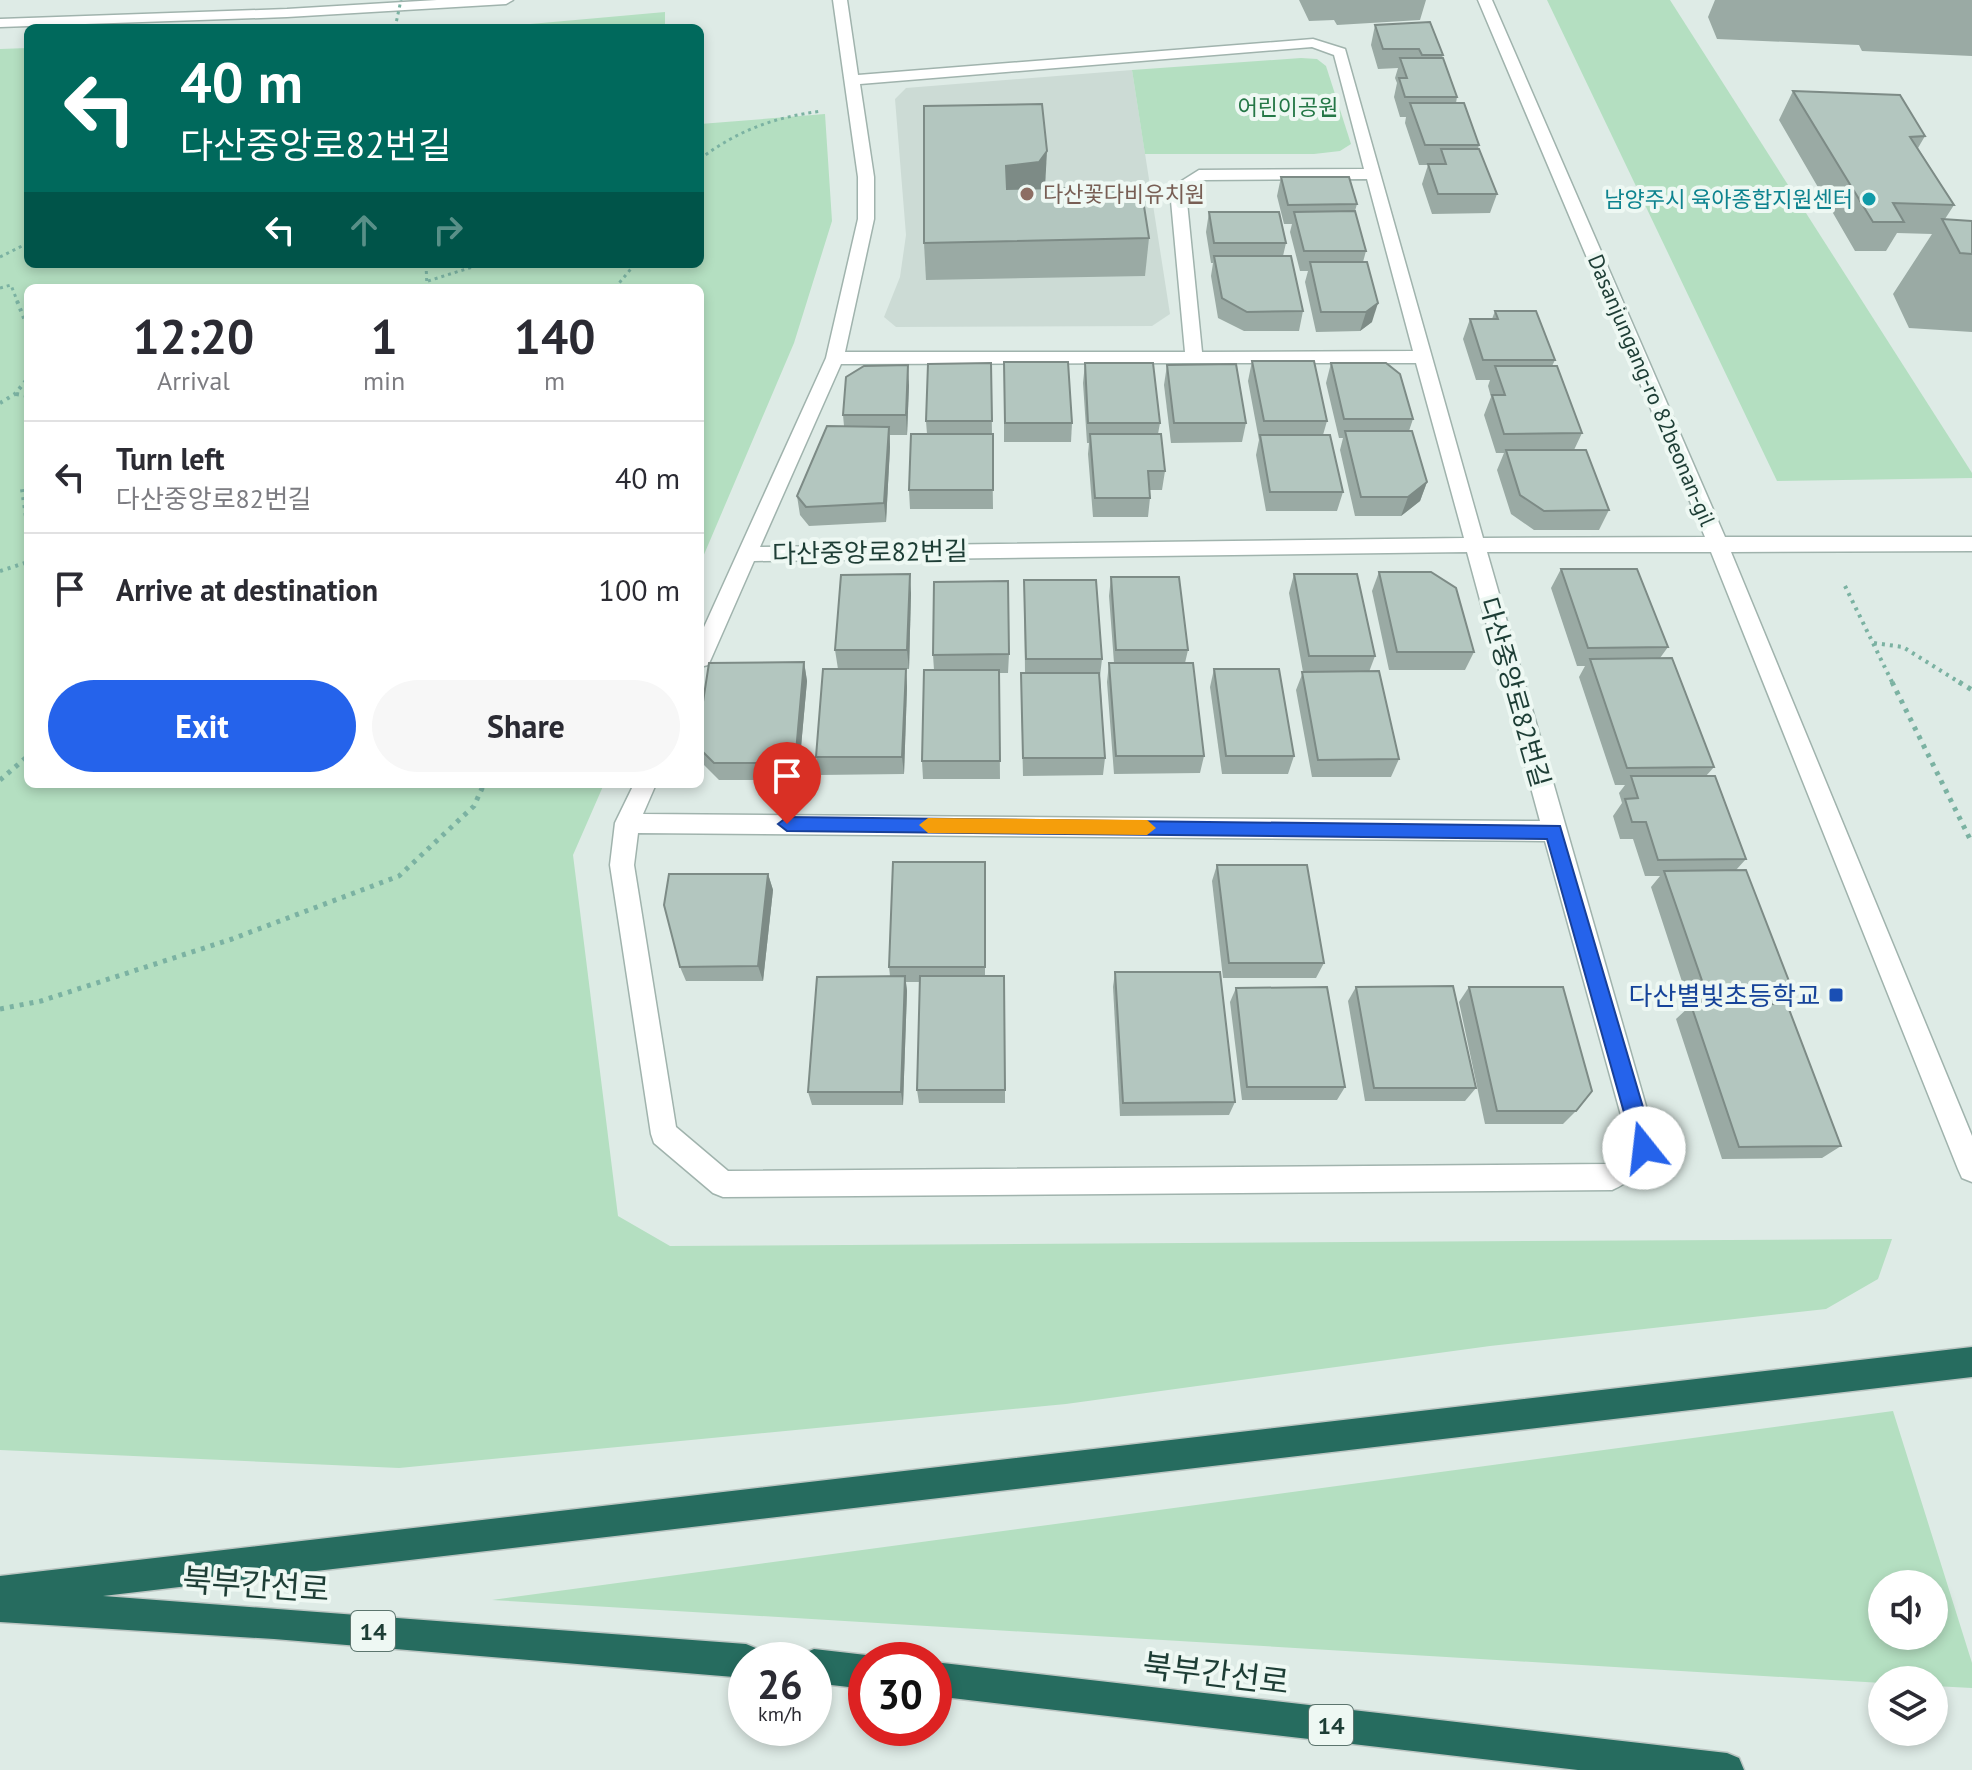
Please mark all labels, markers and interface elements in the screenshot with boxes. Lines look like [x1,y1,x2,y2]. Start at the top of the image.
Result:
text: 40 m [180,46,303,118]
icon: left [48,56,152,160]
park label: 어린이공원 [1237,93,1339,121]
text: 다산중앙로82번길 [180,121,451,168]
place label: 다산꽃다비유치원 [1043,180,1205,208]
marker: 다산꽃다비유치원 [1018,185,1036,203]
place label: 남양주시 육아종합지원센터 [1604,185,1853,213]
marker: 남양주시 육아종합지원센터 [1860,190,1878,208]
icon: left [258,208,302,252]
icon: ahead [342,208,386,252]
icon: right [426,208,470,252]
street label: Dasanjungang-ro 82beonan-gil [1582,250,1722,531]
text: 12:20 [133,305,254,367]
text: 1 [370,305,398,367]
text: 140 [514,305,595,367]
text: Arrival [157,364,230,397]
text: min [363,364,405,397]
text: m [544,364,565,397]
text: Turn left [116,439,224,478]
icon: left [48,455,92,499]
text: 40 m [615,458,680,497]
text: 다산중앙로82번길 [116,482,312,515]
street label: 다산중앙로82번길 [772,534,968,570]
icon: arrive [48,567,92,611]
text: Arrive at destination [116,570,378,609]
text: 100 m [599,570,680,609]
street label: 다산중앙로82번길 [1472,593,1558,791]
button: Exit [48,680,356,772]
button: Share [372,680,680,772]
pin [753,742,821,824]
icon: arrive [765,754,809,798]
place label: 다산별빛초등학교 [1629,979,1820,1012]
marker: 다산별빛초등학교 [1827,986,1845,1004]
position arrow [1602,1106,1686,1190]
street label: 북부간선로 [181,1558,331,1610]
map controls [1868,1570,1948,1746]
button: sound [1868,1570,1948,1650]
road number: 14 [351,1611,395,1651]
speed limit sign: 30 [848,1642,952,1746]
street label: 북부간선로 [1140,1643,1292,1703]
text: 26 [757,1658,803,1710]
button: layers [1868,1666,1948,1746]
text: km/h [758,1701,802,1727]
road number: 14 [1309,1705,1353,1745]

